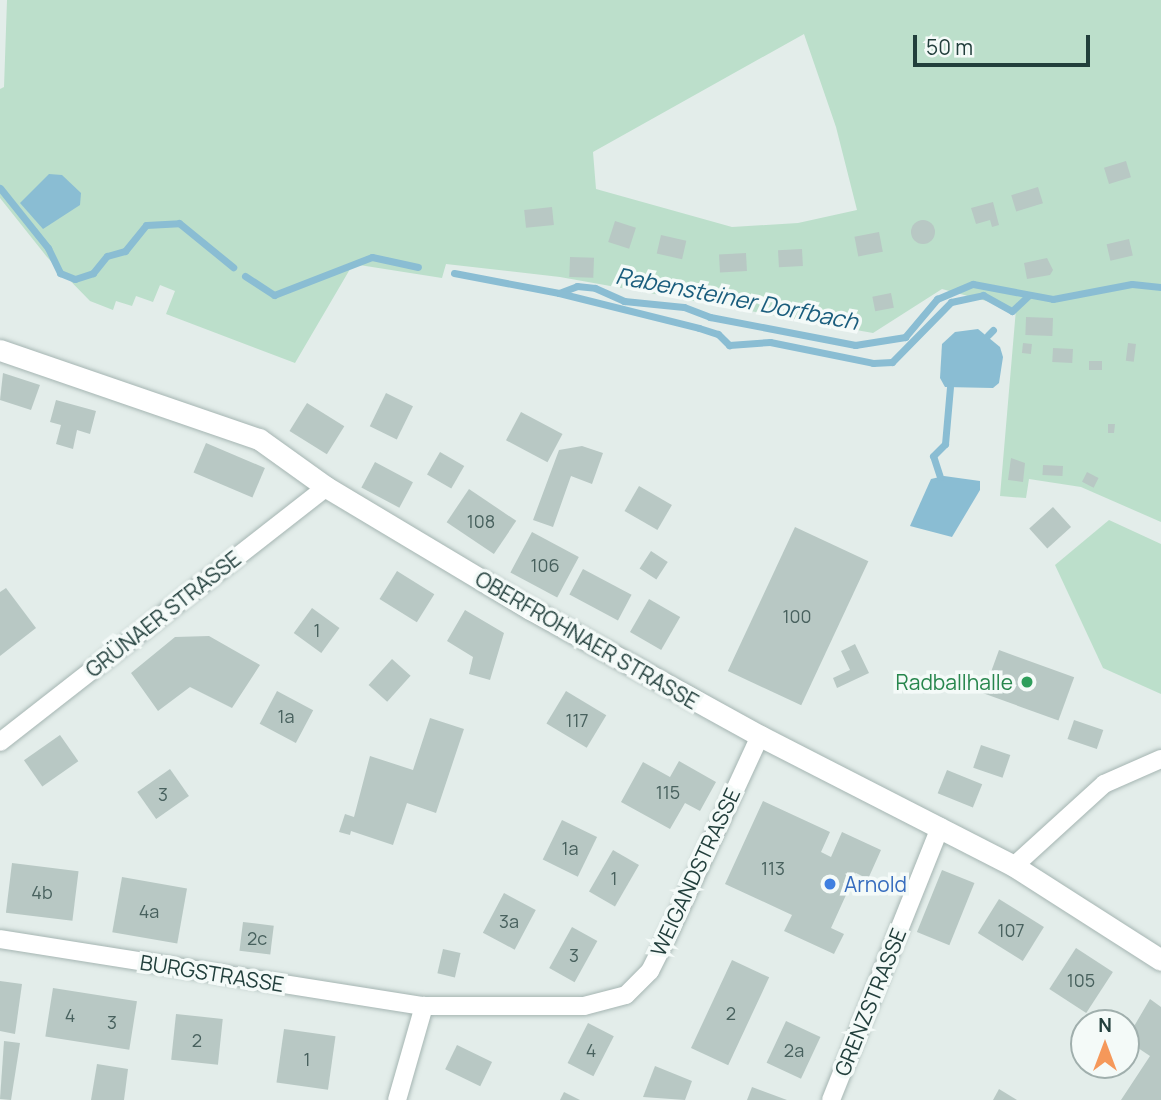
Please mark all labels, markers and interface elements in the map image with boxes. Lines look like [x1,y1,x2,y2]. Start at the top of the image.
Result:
scale bar [916,21,1093,65]
text: 50 m [926,33,973,61]
water label: Rabensteiner Dorfbach [614,261,860,335]
house number: 108 [467,510,495,532]
street label: GRÜNAER STRASSE [81,546,245,682]
house number: 106 [530,554,560,576]
street label: OBERFROHNAER STRASSE [471,566,703,714]
house number: 100 [783,605,811,627]
house number: 1 [313,619,321,641]
place label: Radballhalle [896,669,1013,695]
marker: Radballhalle [1019,674,1035,690]
house number: 1a [277,705,295,727]
house number: 117 [565,709,589,731]
house number: 115 [656,781,680,803]
house number: 3 [158,783,168,805]
street label: WEIGANDSTRASSE [645,784,745,960]
house number: 1a [561,837,579,859]
house number: 113 [761,857,785,879]
house number: 1 [610,867,618,889]
place label: Arnold [844,871,907,897]
marker: Arnold [822,876,838,892]
house number: 4b [31,881,53,903]
house number: 4a [139,900,159,922]
house number: 3a [499,910,519,932]
house number: 107 [997,919,1025,941]
street label: GRENZSTRASSE [829,924,911,1080]
house number: 2c [247,927,267,949]
house number: 3 [569,944,579,966]
street label: BURGSTRASSE [138,949,286,997]
house number: 105 [1067,969,1095,991]
house number: 2 [726,1002,736,1024]
house number: 4 [65,1004,75,1026]
north arrow [1070,1009,1140,1079]
house number: 3 [107,1011,117,1033]
text: N [1098,1012,1112,1038]
house number: 2 [192,1029,202,1051]
house number: 4 [586,1039,596,1061]
house number: 2a [784,1039,804,1061]
house number: 1 [303,1048,311,1070]

